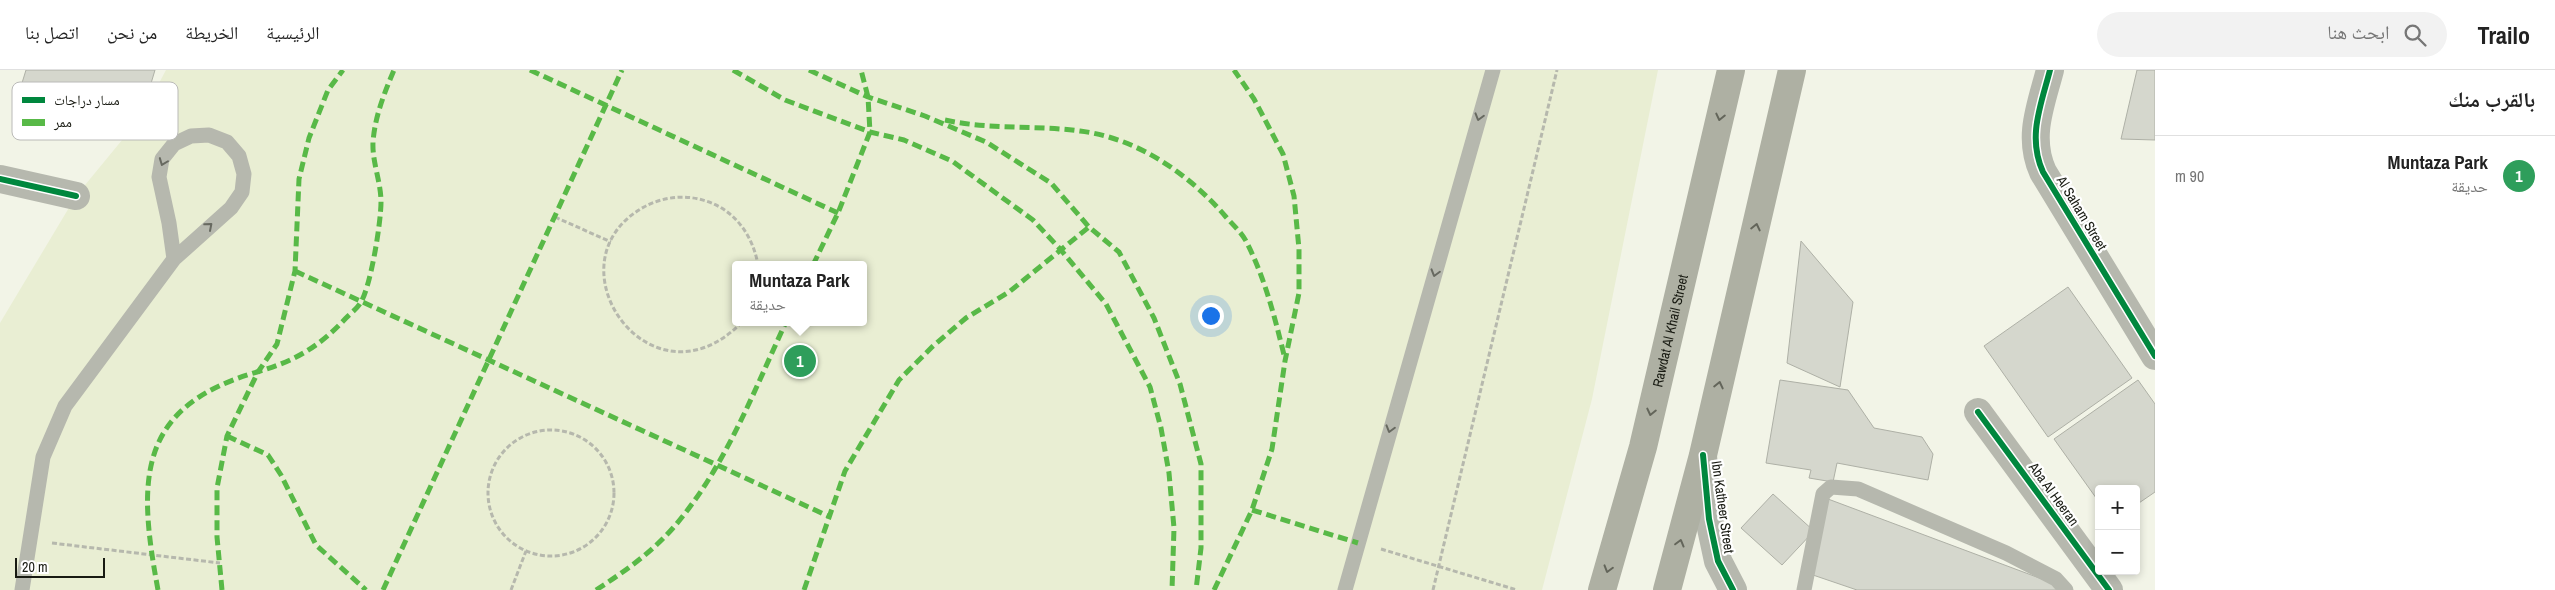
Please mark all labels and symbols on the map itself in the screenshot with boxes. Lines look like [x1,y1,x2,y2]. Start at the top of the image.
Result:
legend [12,82,178,140]
text: مسار دراجات [54,91,120,109]
one-way arrow [1475,112,1485,120]
text: ممر [53,113,72,131]
one-way arrow [1715,113,1726,122]
one-way arrow [159,157,169,166]
street label: Al Saham Street [2052,172,2111,253]
one-way arrow [1750,222,1761,231]
one-way arrow [204,223,213,232]
one-way arrow [1430,269,1440,277]
street label: Rawdat Al Khail Street [1648,273,1692,389]
your location [1198,303,1224,329]
pin: 1 [784,342,816,380]
one-way arrow [1713,381,1724,390]
one-way arrow [1646,408,1657,417]
one-way arrow [1386,425,1396,433]
street label: Aba Al Heeran [2024,458,2083,529]
street label: Ibn Katheer Street [1708,460,1738,554]
one-way arrow [1674,539,1684,547]
scale bar [15,555,105,578]
one-way arrow [1604,564,1614,572]

